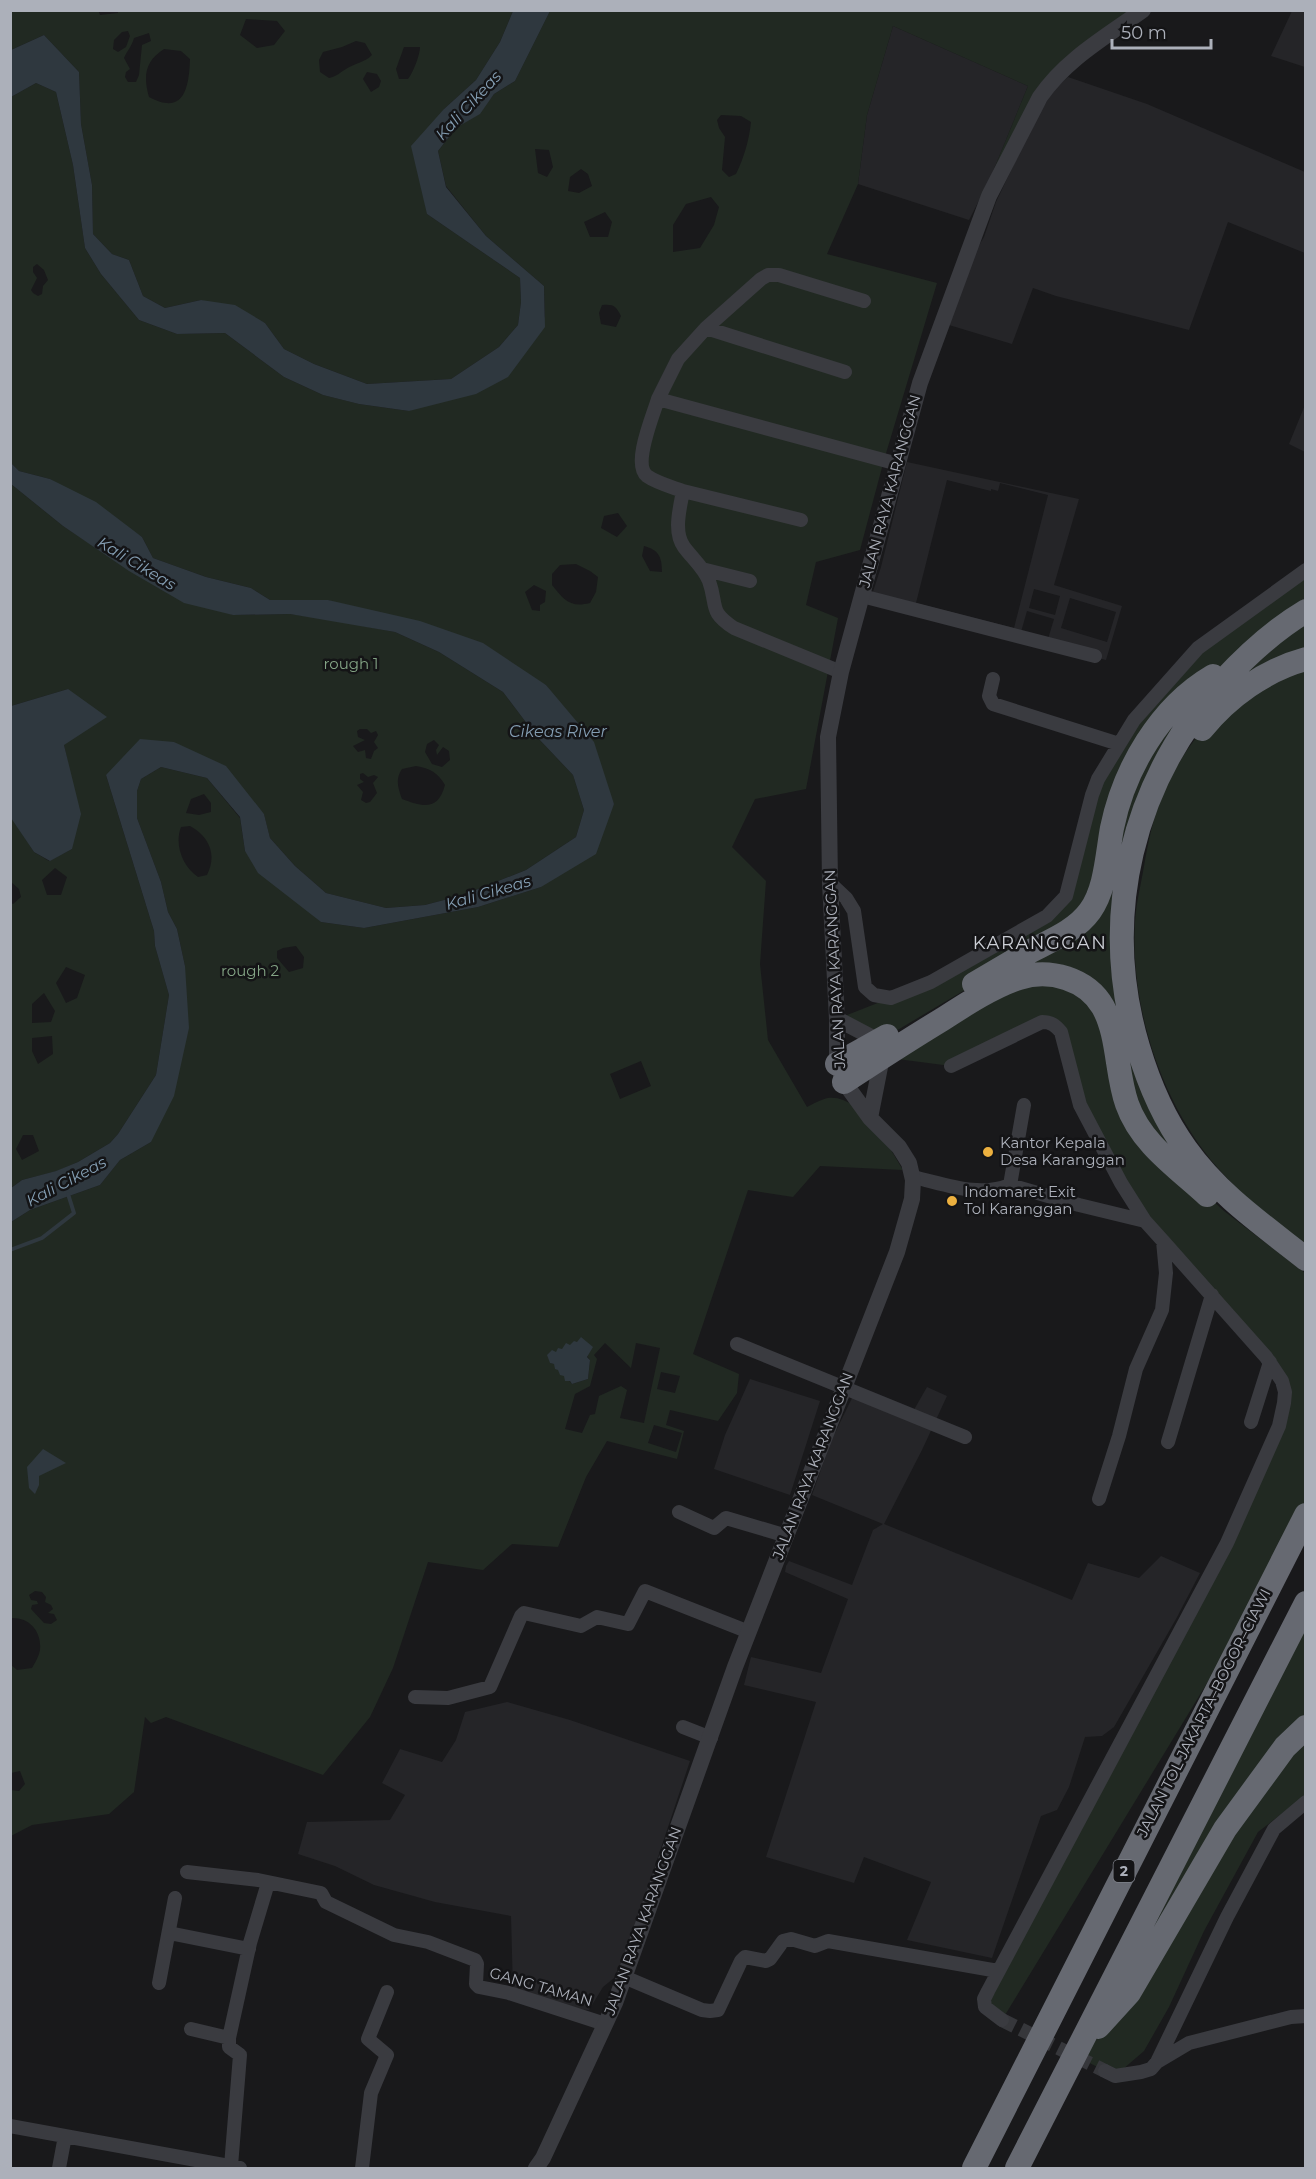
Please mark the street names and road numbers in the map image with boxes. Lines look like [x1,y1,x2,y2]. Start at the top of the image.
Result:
street label: JALAN RAYA KARANGGAN [854,392,924,590]
street label: JALAN RAYA KARANGGAN [820,869,849,1070]
street label: JALAN RAYA KARANGGAN [768,1369,857,1563]
street label: JALAN TOL JAKARTA–BOGOR–CIAWI [1132,1585,1275,1841]
street label: JALAN RAYA KARANGGAN [599,1824,686,2019]
road number: 2 [1114,1860,1134,1882]
street label: GANG TAMAN [487,1963,595,2010]

